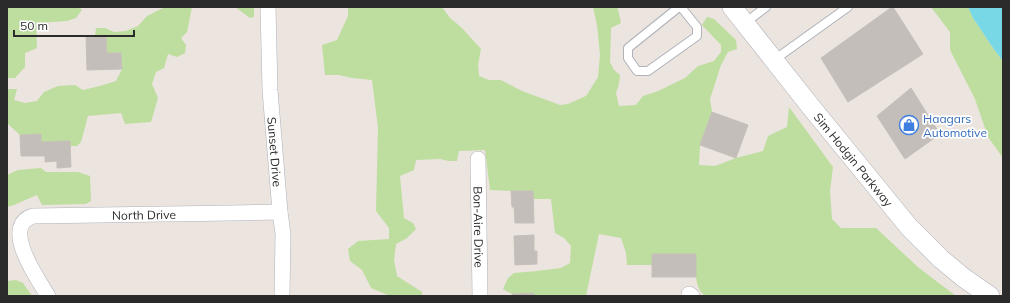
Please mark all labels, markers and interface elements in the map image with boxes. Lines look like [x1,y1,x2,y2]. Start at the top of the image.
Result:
scale bar [14,12,134,38]
text: 50 m [20,18,48,33]
street label: Sim Hodgin Parkway [811,109,897,210]
place label: Haagars Automotive [923,111,987,140]
shop icon: Haagars Automotive [898,114,920,136]
street label: Sunset Drive [265,116,285,187]
street label: Bon-Aire Drive [471,186,487,268]
street label: North Drive [112,206,176,222]

